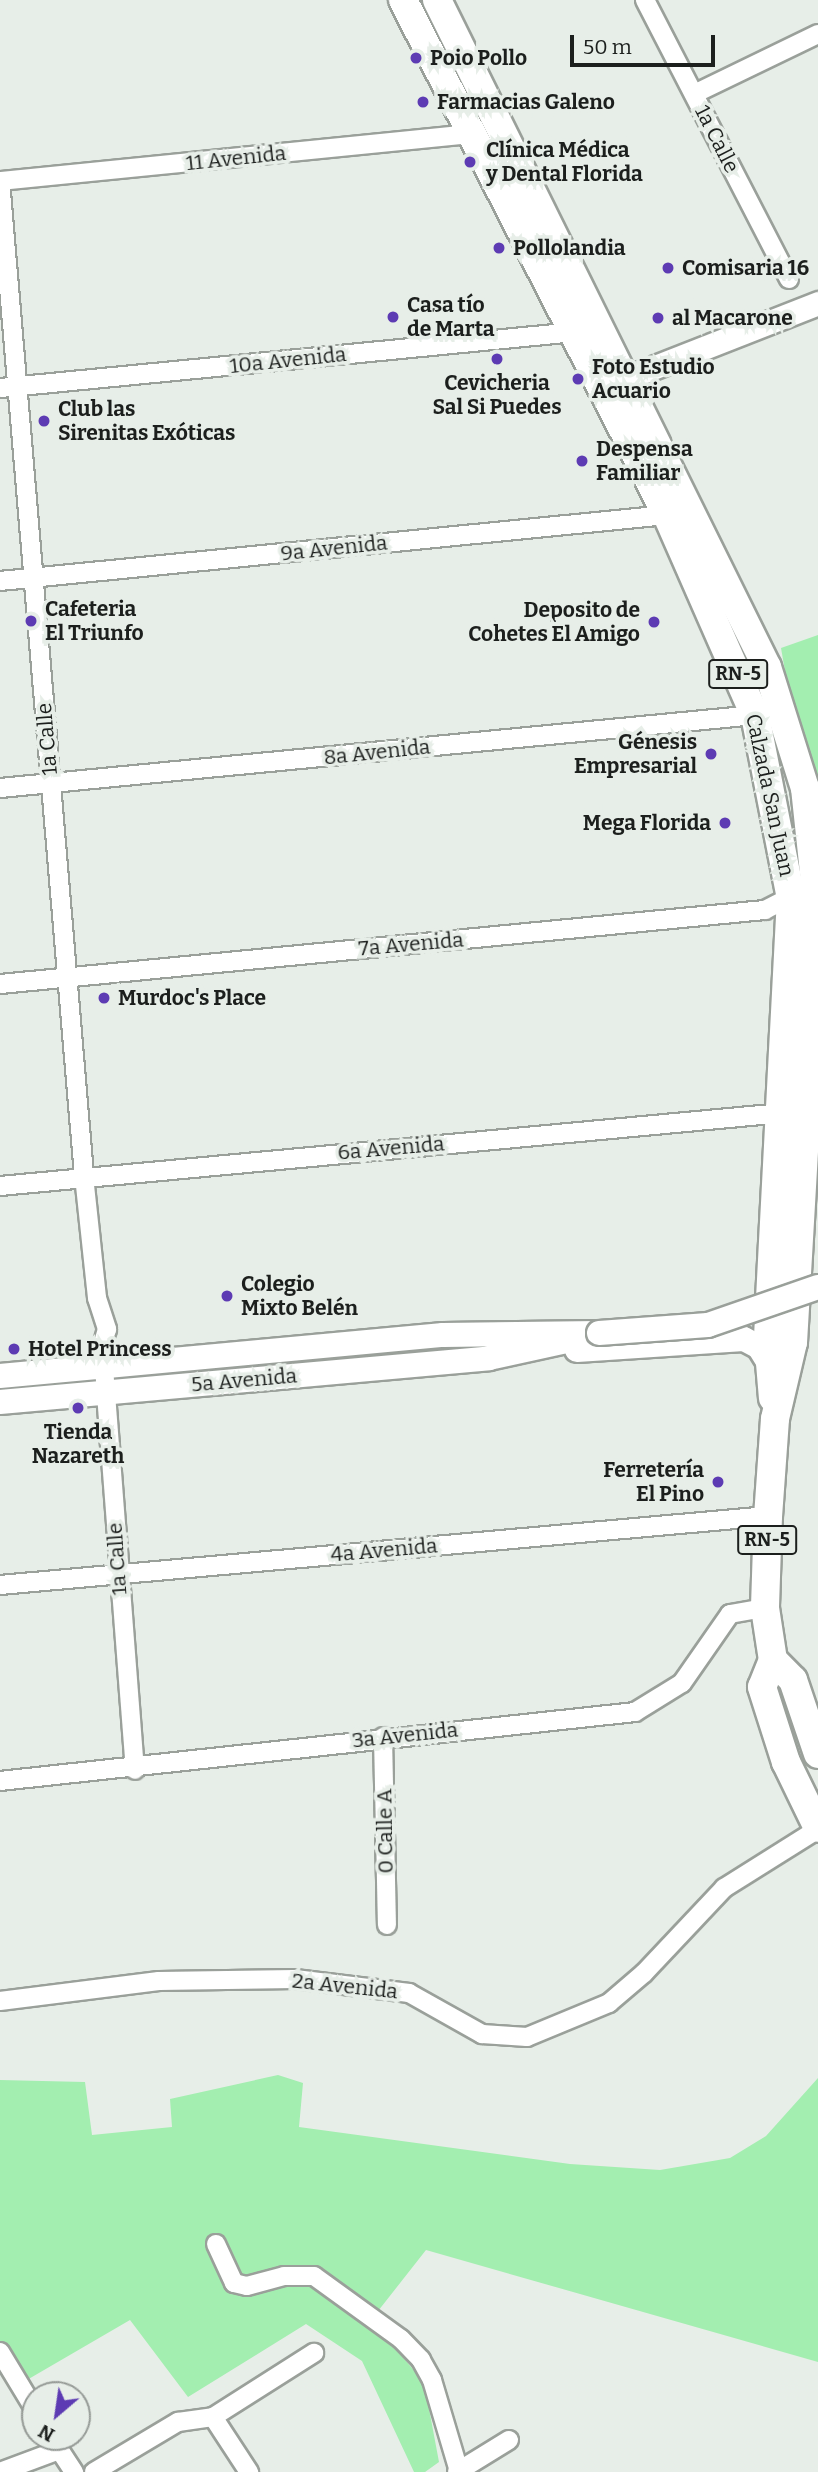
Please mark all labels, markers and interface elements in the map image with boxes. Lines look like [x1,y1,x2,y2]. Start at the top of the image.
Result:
scale bar [573,21,718,65]
text: 50 m [583,34,632,60]
place label: Poio Pollo [430,45,527,71]
marker: Poio Pollo [408,50,424,66]
place label: Farmacias Galeno [437,89,615,115]
marker: Farmacias Galeno [415,94,431,110]
street label: 1a Calle [689,101,745,177]
place label: Clínica Médica y Dental Florida [486,137,643,187]
street label: 11 Avenida [185,140,287,176]
marker: Clínica Médica y Dental Florida [460,152,480,172]
place label: Pollolandia [513,235,626,261]
marker: Pollolandia [491,240,507,256]
place label: Comisaria 16 [682,255,809,281]
marker: Comisaria 16 [660,260,676,276]
place label: Casa tío de Marta [407,292,495,342]
place label: al Macarone [672,305,793,331]
marker: Casa tío de Marta [385,309,401,325]
marker: al Macarone [650,310,666,326]
street label: 10a Avenida [229,341,347,379]
marker: Cevicheria Sal Si Puedes [489,351,505,367]
place label: Foto Estudio Acuario [592,354,715,404]
place label: Cevicheria Sal Si Puedes [433,370,561,420]
marker: Foto Estudio Acuario [570,371,586,387]
place label: Club las Sirenitas Exóticas [58,396,235,446]
marker: Club las Sirenitas Exóticas [36,413,52,429]
place label: Despensa Familiar [596,436,693,486]
marker: Despensa Familiar [574,453,590,469]
street label: 9a Avenida [279,530,389,566]
place label: Cafeteria El Triunfo [45,596,144,646]
place label: Deposito de Cohetes El Amigo [468,597,640,647]
marker: Cafeteria El Triunfo [23,613,39,629]
marker: Deposito de Cohetes El Amigo [646,614,662,630]
road number: RN-5 [706,659,770,690]
street label: 1a Calle [31,702,63,776]
street label: Calzada San Juan [740,711,800,879]
place label: Génesis Empresarial [574,729,697,779]
street label: 8a Avenida [322,734,432,770]
marker: Génesis Empresarial [703,746,719,762]
place label: Mega Florida [583,810,711,836]
marker: Mega Florida [717,815,733,831]
street label: 7a Avenida [357,927,465,961]
place label: Murdoc's Place [118,985,266,1011]
marker: Murdoc's Place [96,990,112,1006]
street label: 6a Avenida [336,1131,446,1165]
place label: Colegio Mixto Belén [241,1271,358,1321]
marker: Colegio Mixto Belén [219,1288,235,1304]
place label: Hotel Princess [28,1336,172,1362]
marker: Hotel Princess [6,1341,22,1357]
street label: 5a Avenida [190,1363,298,1397]
marker: Tienda Nazareth [70,1400,86,1416]
place label: Tienda Nazareth [32,1419,124,1469]
place label: Ferretería El Pino [603,1457,704,1507]
marker: Ferretería El Pino [710,1474,726,1490]
street label: 1a Calle [102,1522,132,1596]
road number: RN-5 [736,1524,798,1556]
street label: 4a Avenida [330,1533,438,1567]
street label: 3a Avenida [351,1717,459,1753]
street label: 0 Calle A [372,1788,398,1874]
street label: 2a Avenida [291,1968,399,2004]
north arrow [21,2381,91,2451]
text: N [35,2419,59,2447]

